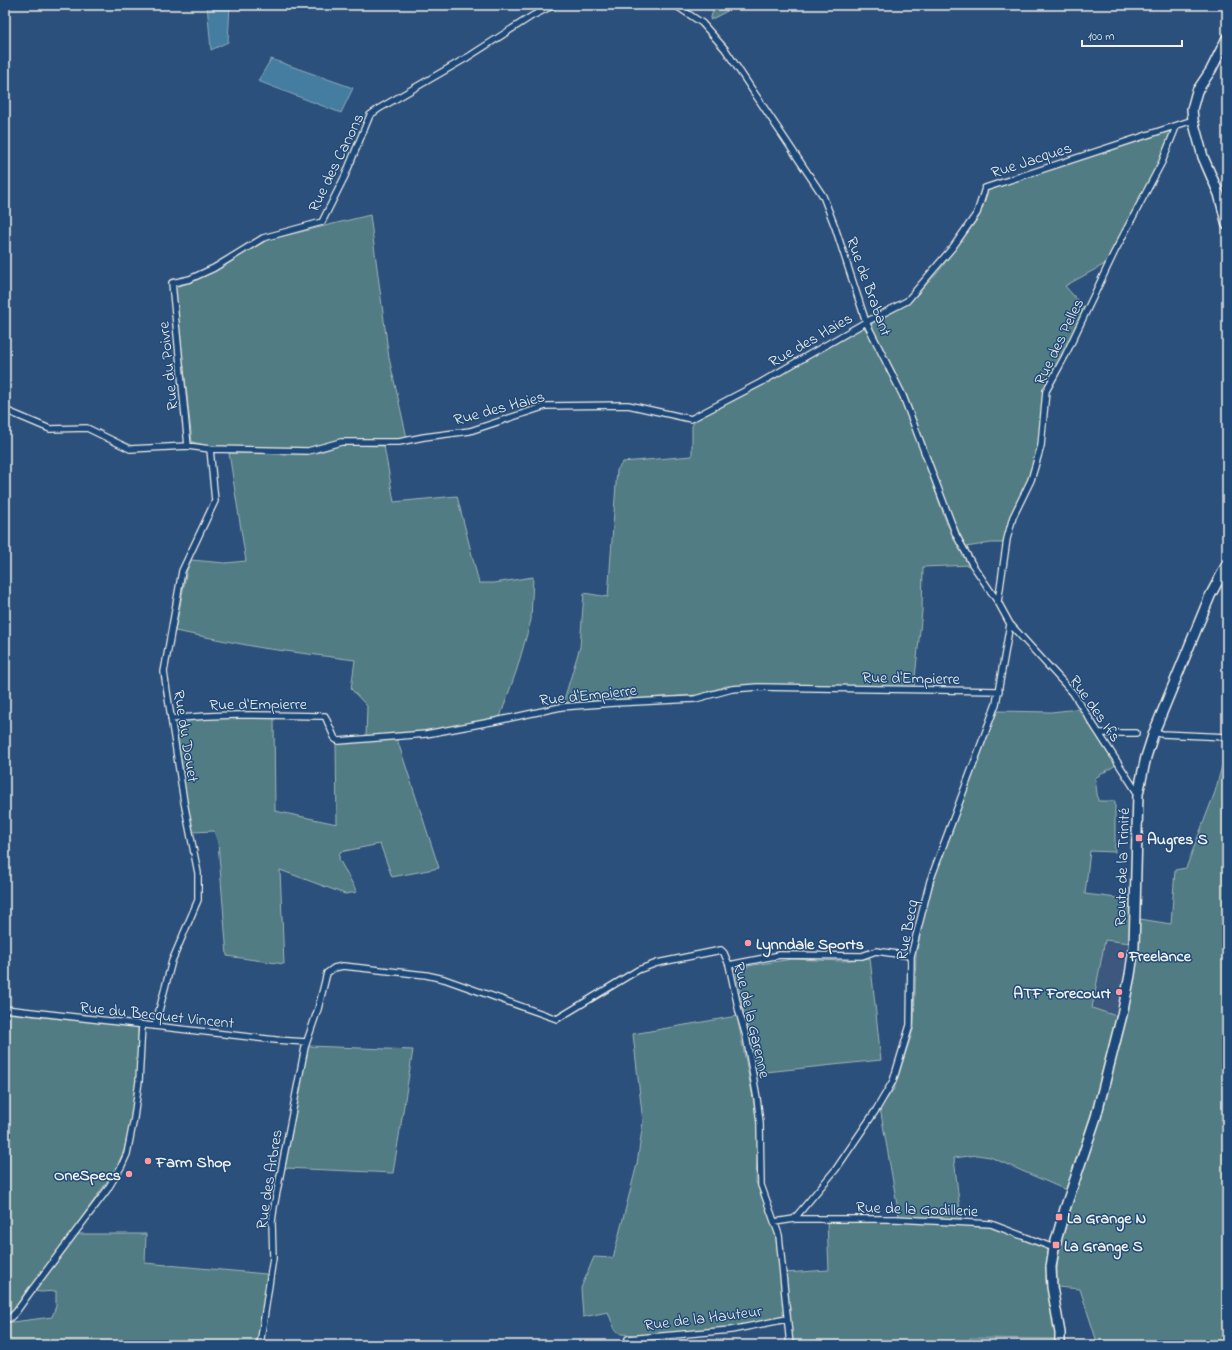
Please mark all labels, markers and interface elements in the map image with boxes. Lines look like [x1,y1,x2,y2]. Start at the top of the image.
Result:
scale bar [1082,22,1182,48]
text: 100 m [1088,28,1115,46]
street label: Rue des Canons [303,109,371,216]
street label: Rue Jacques [988,137,1075,185]
street label: Rue de Brabant [839,234,897,340]
street label: Rue des Pelles [1028,295,1091,389]
street label: Rue des Haies [764,307,858,375]
street label: Rue du Poivre [152,319,186,411]
street label: Rue des Haies [451,385,548,433]
street label: Rue d'Empierre [862,666,961,692]
street label: Rue des Ifs [1063,671,1126,747]
street label: Rue d'Empierre [538,679,639,713]
street label: Rue du Douet [166,689,204,785]
street label: Rue d'Empierre [209,693,308,717]
street label: Route de la Trinité [1109,807,1137,927]
place label: Augres S [1147,828,1208,853]
marker: Augres S [1134,833,1144,843]
street label: Rue Becq [890,898,926,963]
place label: Lynndale Sports [756,933,864,958]
marker: Lynndale Sports [743,938,753,948]
place label: Freelance [1128,945,1192,969]
marker: Freelance [1116,950,1126,960]
street label: Rue de la Garenne [726,960,776,1082]
place label: ATF Forecourt [1013,982,1112,1006]
marker: ATF Forecourt [1114,987,1124,997]
street label: Rue du Becquet Vincent [78,996,236,1036]
street label: Rue des Arbres [250,1128,290,1231]
place label: Farm Shop [155,1151,232,1175]
marker: Farm Shop [143,1156,153,1166]
place label: OneSpecs [54,1164,121,1188]
marker: OneSpecs [124,1169,134,1179]
street label: Rue de la Godillerie [855,1196,979,1224]
place label: La Grange N [1067,1207,1146,1232]
marker: La Grange N [1054,1212,1064,1222]
place label: La Grange S [1064,1235,1143,1260]
marker: La Grange S [1051,1240,1061,1250]
street label: Rue de la Hauteur [643,1300,763,1338]

